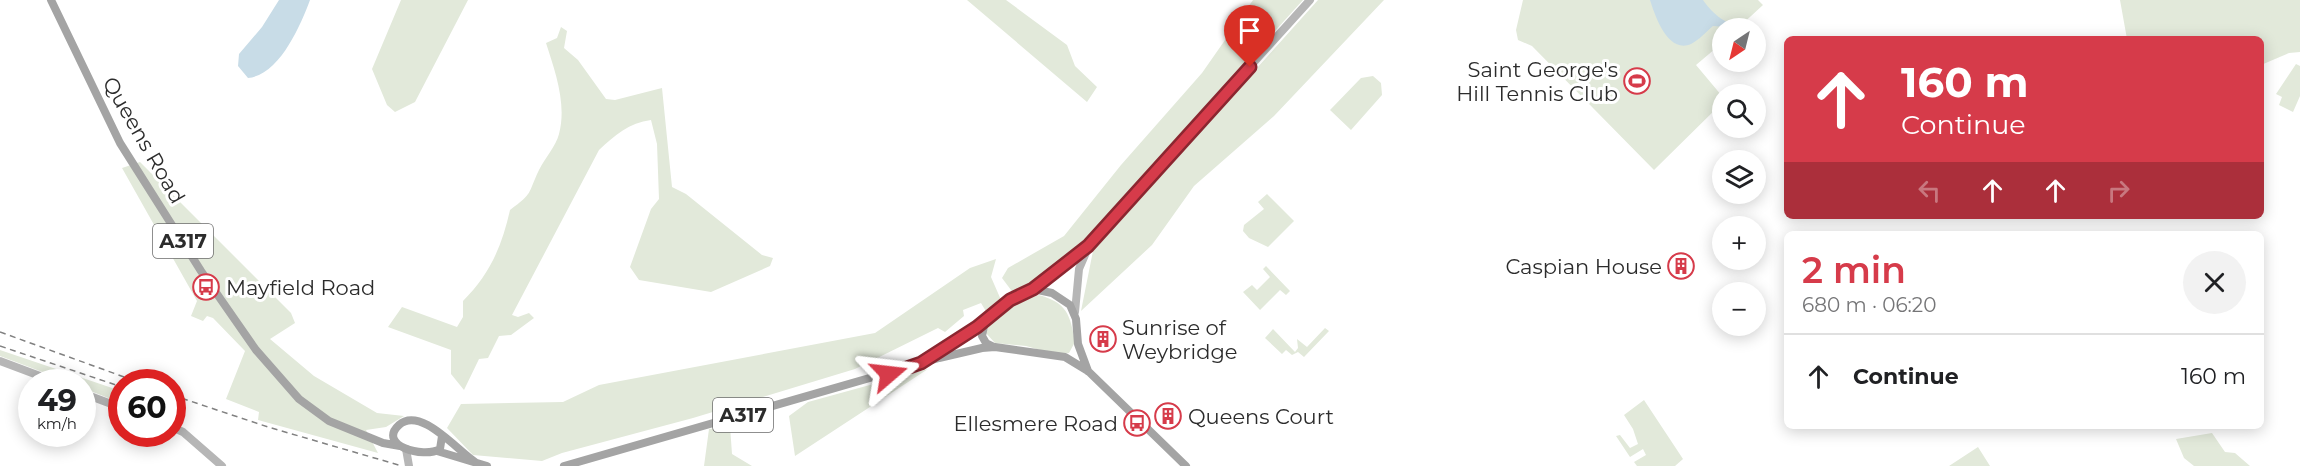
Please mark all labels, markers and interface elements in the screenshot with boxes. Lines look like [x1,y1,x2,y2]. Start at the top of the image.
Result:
pin [1224,5,1275,67]
icon: arrive [1233,14,1266,47]
north arrow [1712,18,1766,72]
map controls [1712,18,1766,336]
text: 160 m [1901,56,2029,108]
place label: Saint George's Hill Tennis Club [1456,57,1618,106]
icon: ahead [1802,60,1880,138]
sports icon: Saint George's Hill Tennis Club [1622,66,1652,96]
street label: Queens Road [98,72,190,208]
button: search [1712,84,1766,138]
text: Continue [1901,108,2026,141]
button: layers [1712,150,1766,204]
icon: left [1913,174,1946,207]
icon: ahead [1976,174,2009,207]
icon: ahead [2039,174,2072,207]
icon: right [2102,174,2135,207]
button: + [1712,216,1766,270]
road number: A317 [153,224,213,258]
text: 2 min [1802,248,1906,292]
building icon: Caspian House [1666,251,1696,281]
button: close [2183,251,2246,314]
place label: Caspian House [1505,254,1662,279]
bus stop icon: Mayfield Road [191,272,221,302]
place label: Mayfield Road [226,275,375,300]
button: − [1712,282,1766,336]
text: 680 m · 06:20 [1802,293,1936,317]
place label: Sunrise of Weybridge [1122,315,1238,364]
building icon: Sunrise of Weybridge [1088,324,1118,354]
position arrow [857,342,921,406]
icon: ahead [1802,360,1835,393]
text: Continue [1853,363,1959,390]
text: 160 m [2181,363,2246,390]
speed limit sign: 60 [108,369,186,447]
text: 49 [37,382,77,419]
road number: A317 [713,398,773,432]
building icon: Queens Court [1153,401,1183,431]
place label: Queens Court [1188,404,1334,429]
bus stop icon: Ellesmere Road [1122,408,1152,438]
place label: Ellesmere Road [954,411,1118,436]
text: km/h [37,414,77,433]

